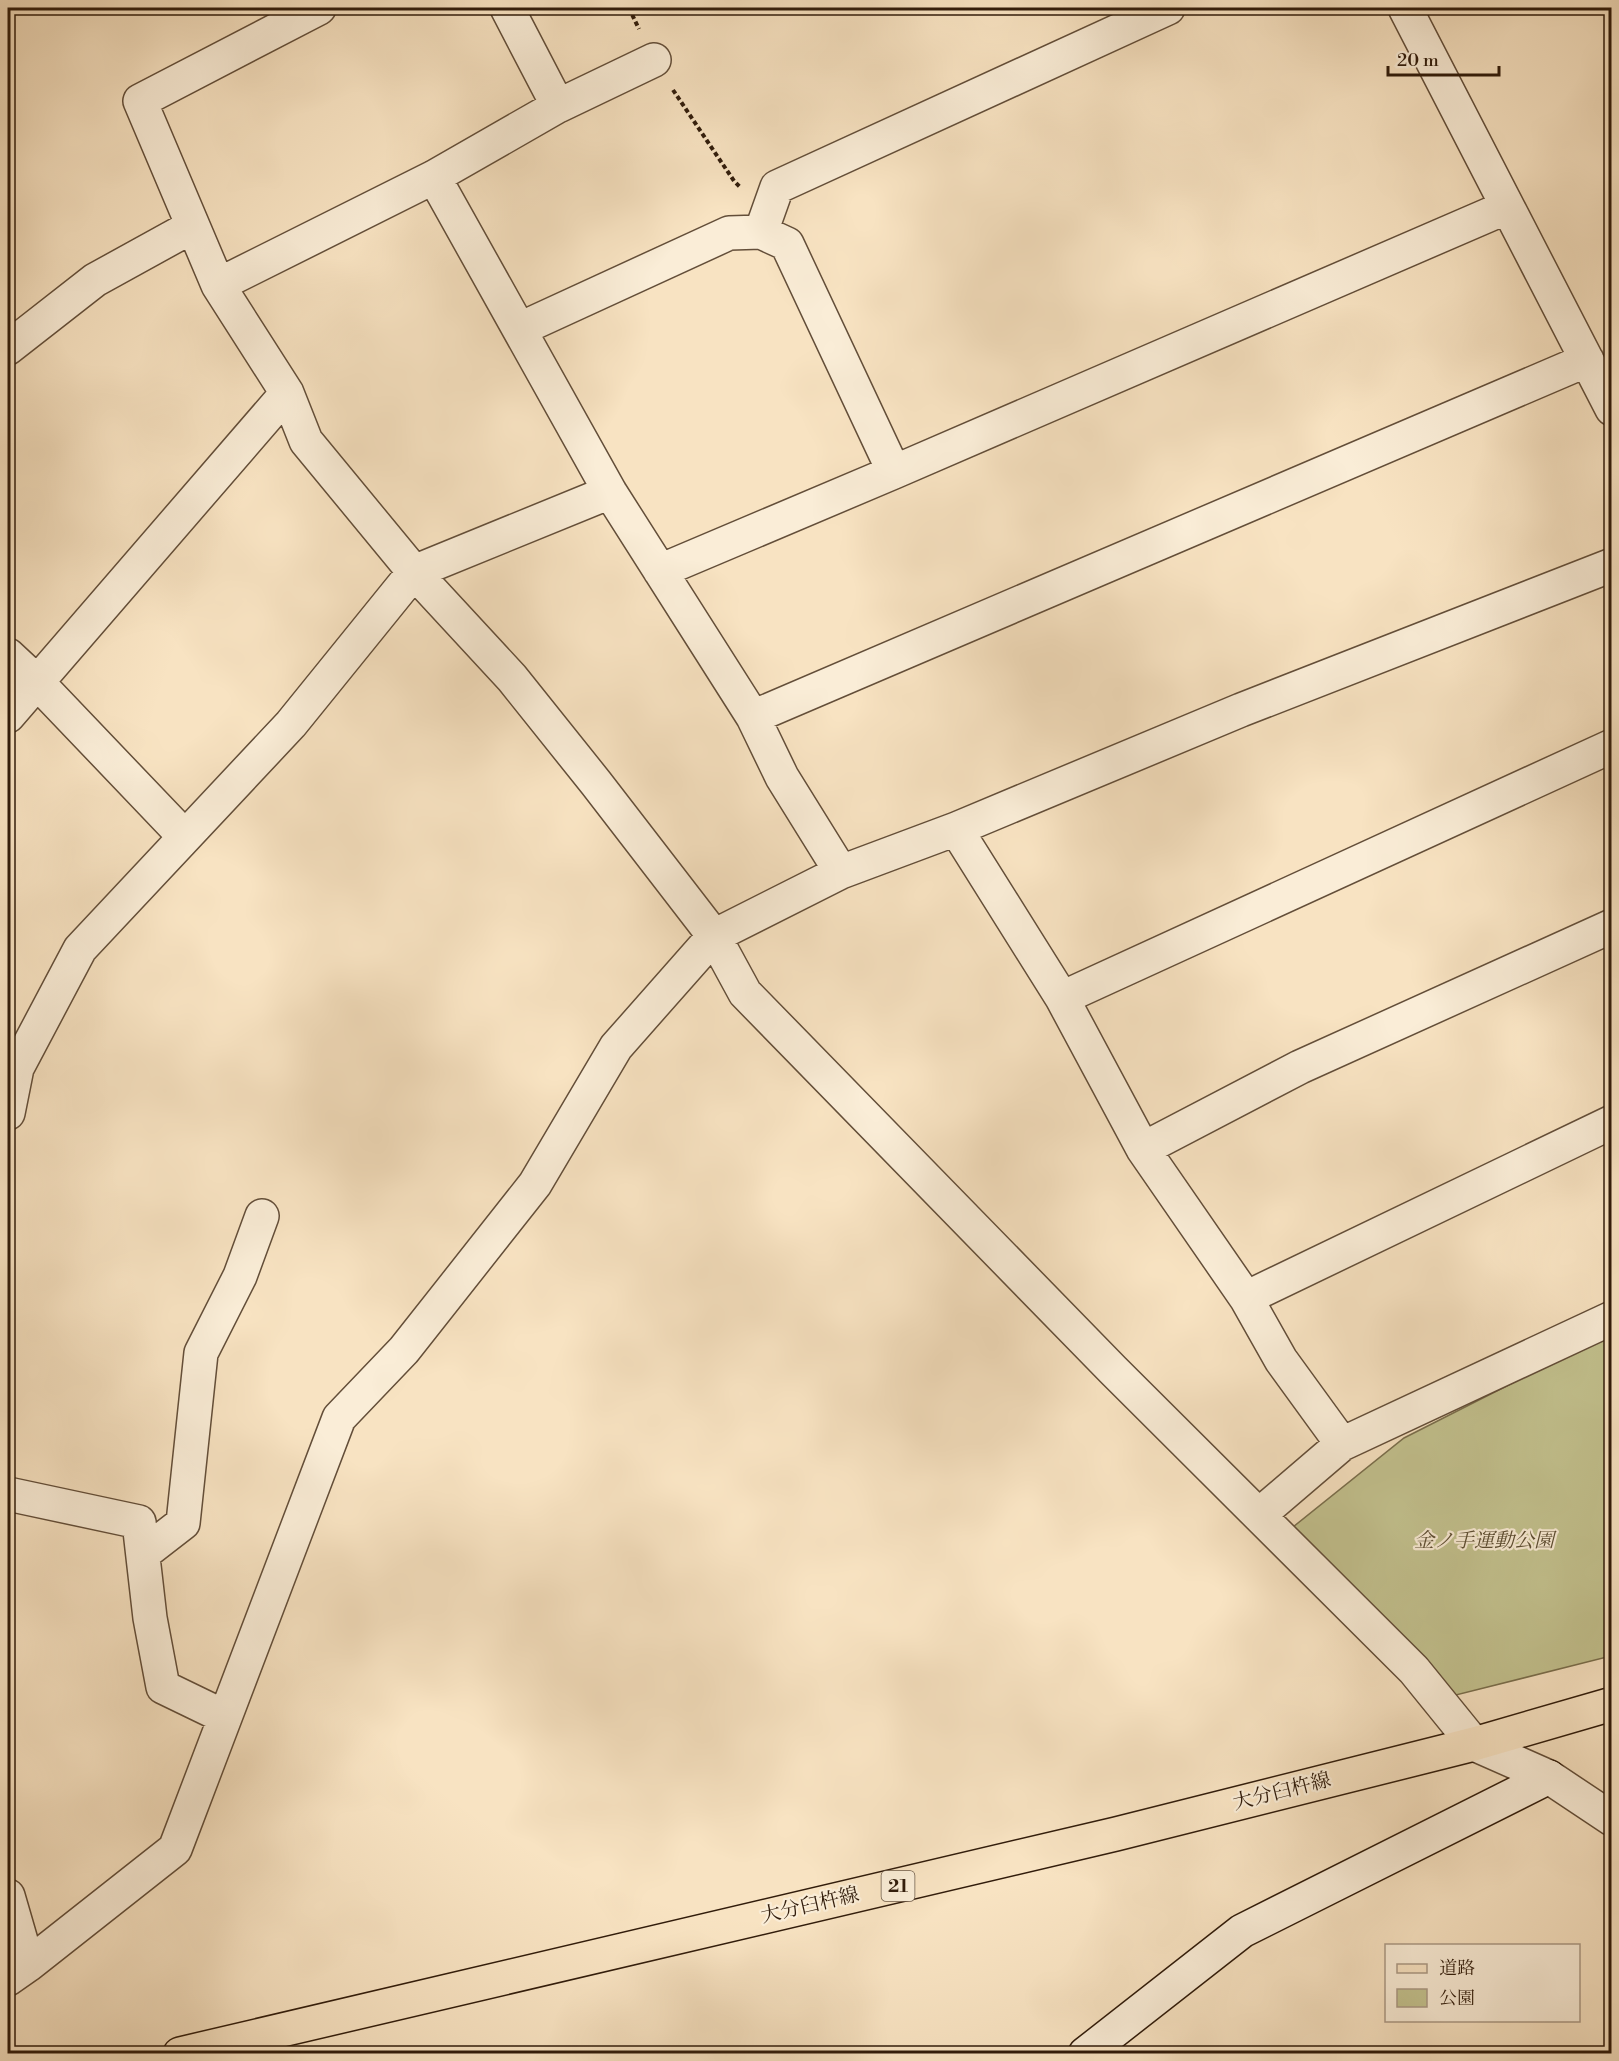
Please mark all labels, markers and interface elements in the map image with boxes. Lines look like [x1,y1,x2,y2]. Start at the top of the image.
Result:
scale bar [1388,39,1499,77]
text: 20 m [1397,49,1439,72]
park label: 金ノ手運動公園 [1414,1529,1557,1554]
street label: 大分臼杵線 [1230,1768,1334,1816]
road number: 21 [882,1871,914,1901]
street label: 大分臼杵線 [758,1883,862,1929]
legend [1385,1944,1580,2022]
text: 道路 [1439,1957,1475,1980]
text: 公園 [1439,1987,1475,2010]

